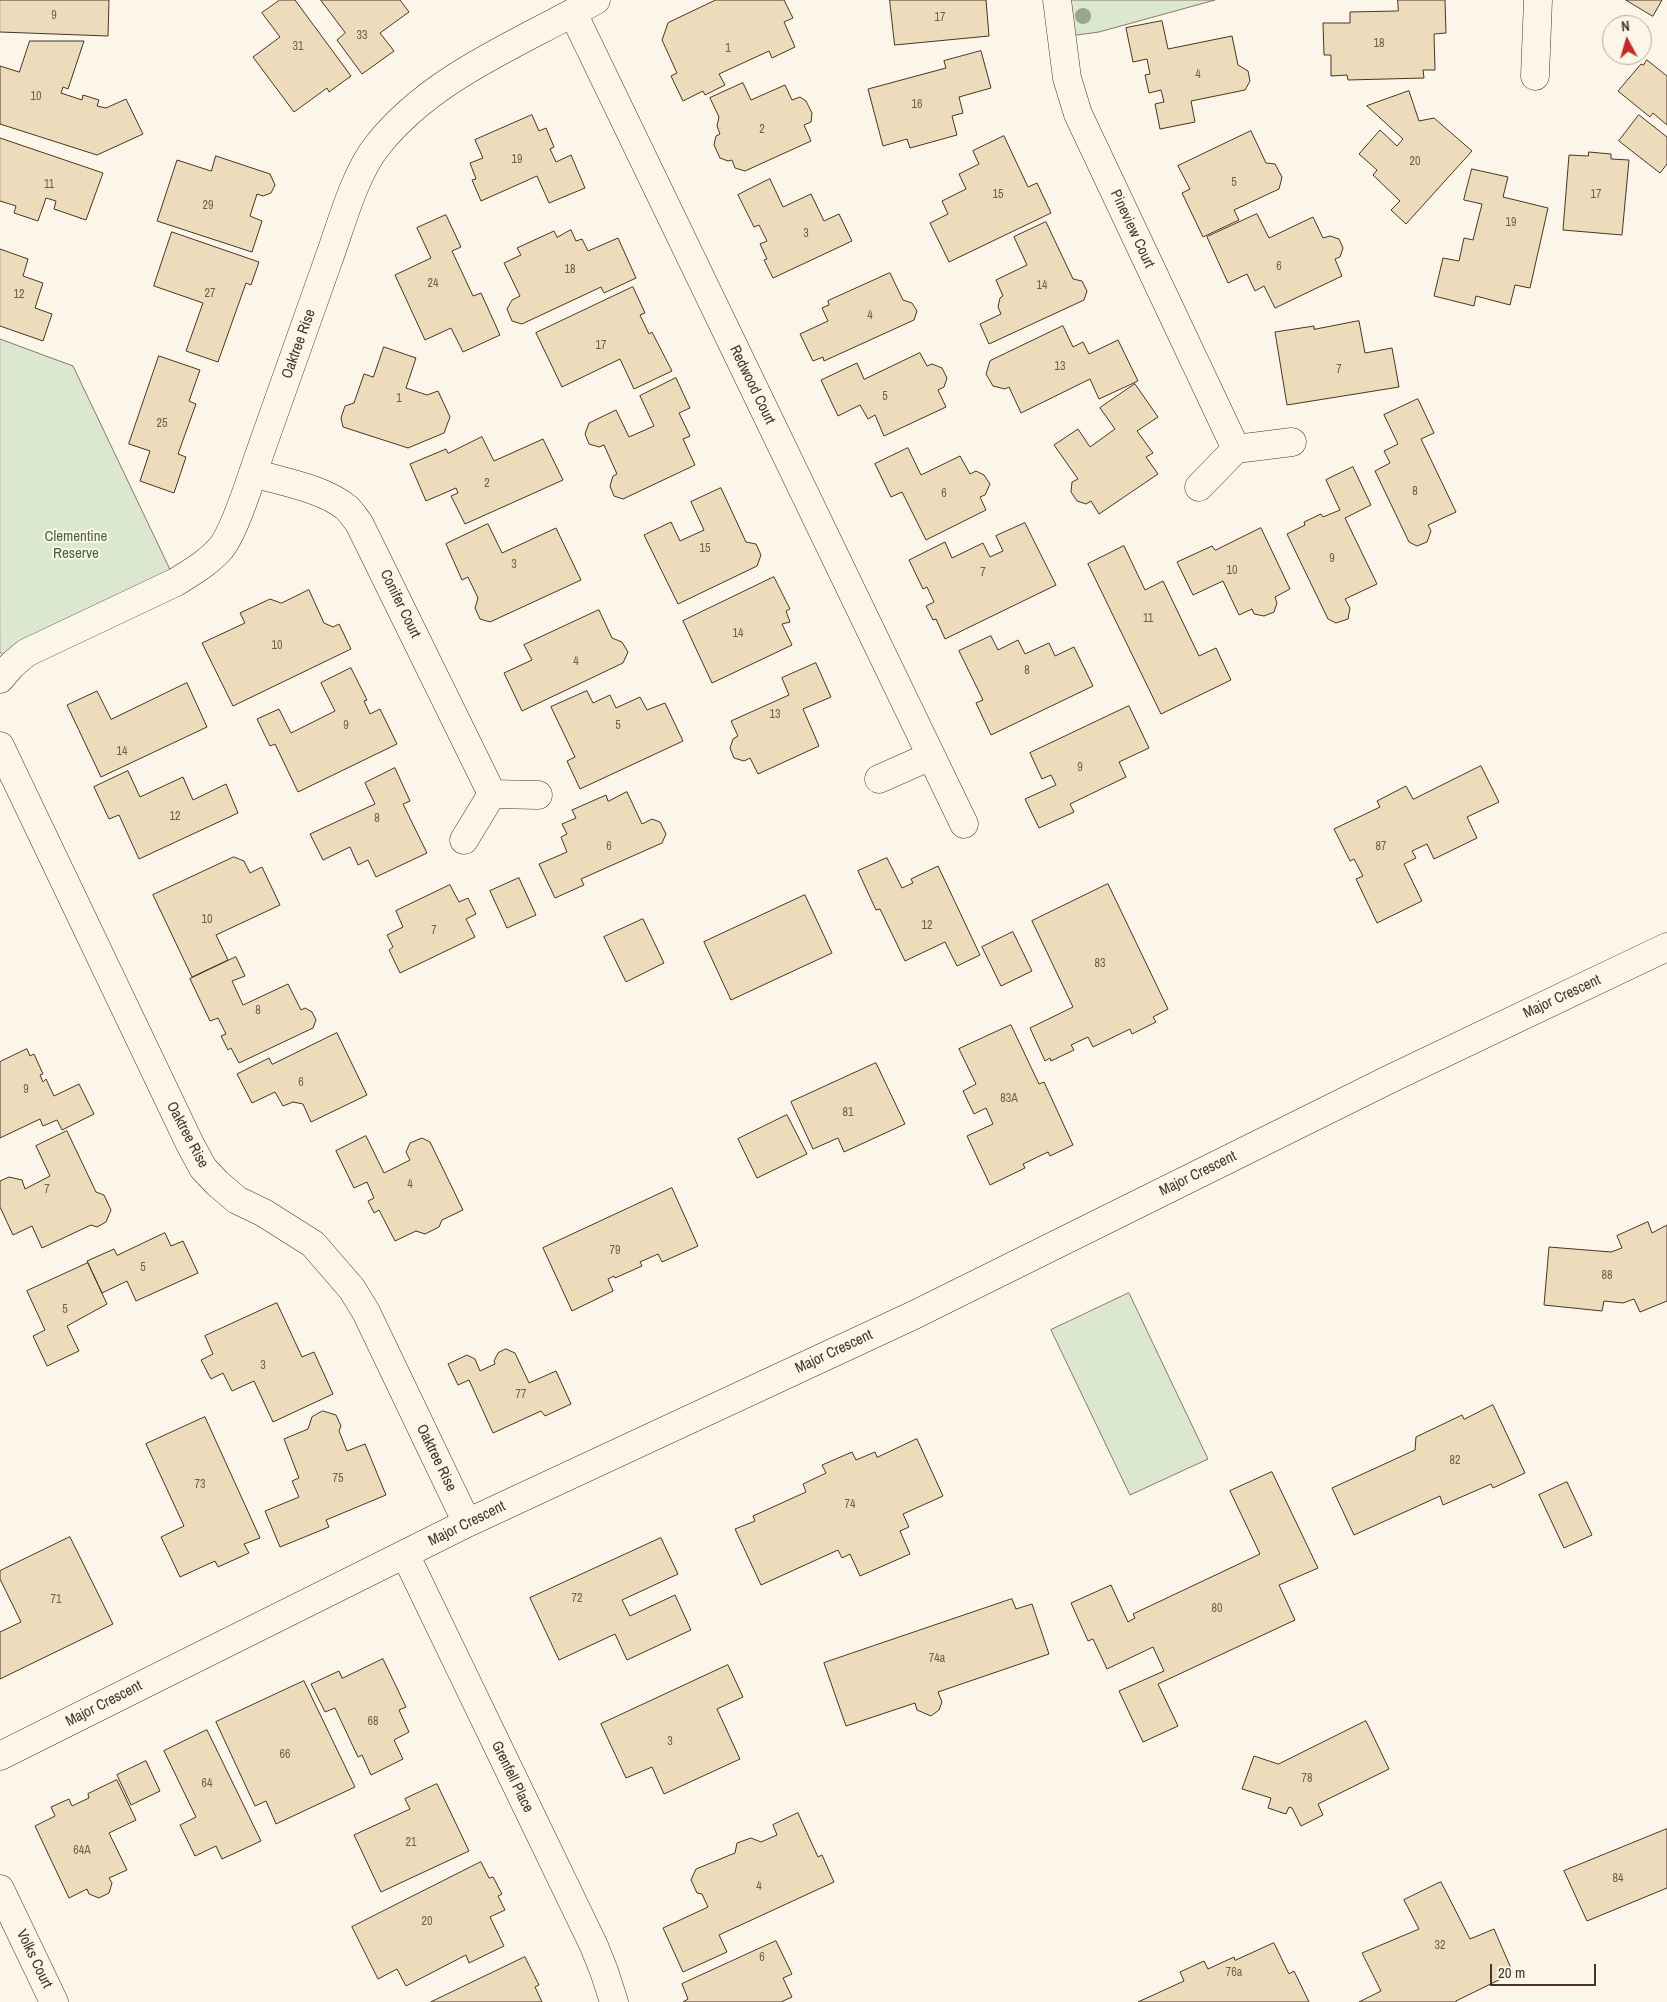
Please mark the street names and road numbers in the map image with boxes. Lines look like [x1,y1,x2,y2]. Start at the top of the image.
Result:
street label: Pineview Court [1106,187,1158,271]
street label: Oaktree Rise [278,307,320,381]
street label: Redwood Court [725,343,779,427]
street label: Conifer Court [376,567,424,641]
street label: Major Crescent [1520,971,1604,1023]
street label: Oaktree Rise [162,1099,212,1171]
street label: Major Crescent [1157,1148,1239,1200]
street label: Major Crescent [792,1326,876,1378]
street label: Oaktree Rise [412,1421,460,1495]
street label: Major Crescent [426,1498,508,1550]
street label: Major Crescent [63,1677,145,1731]
street label: Grenfell Place [487,1738,537,1816]
street label: Volks Court [12,1927,56,1991]

